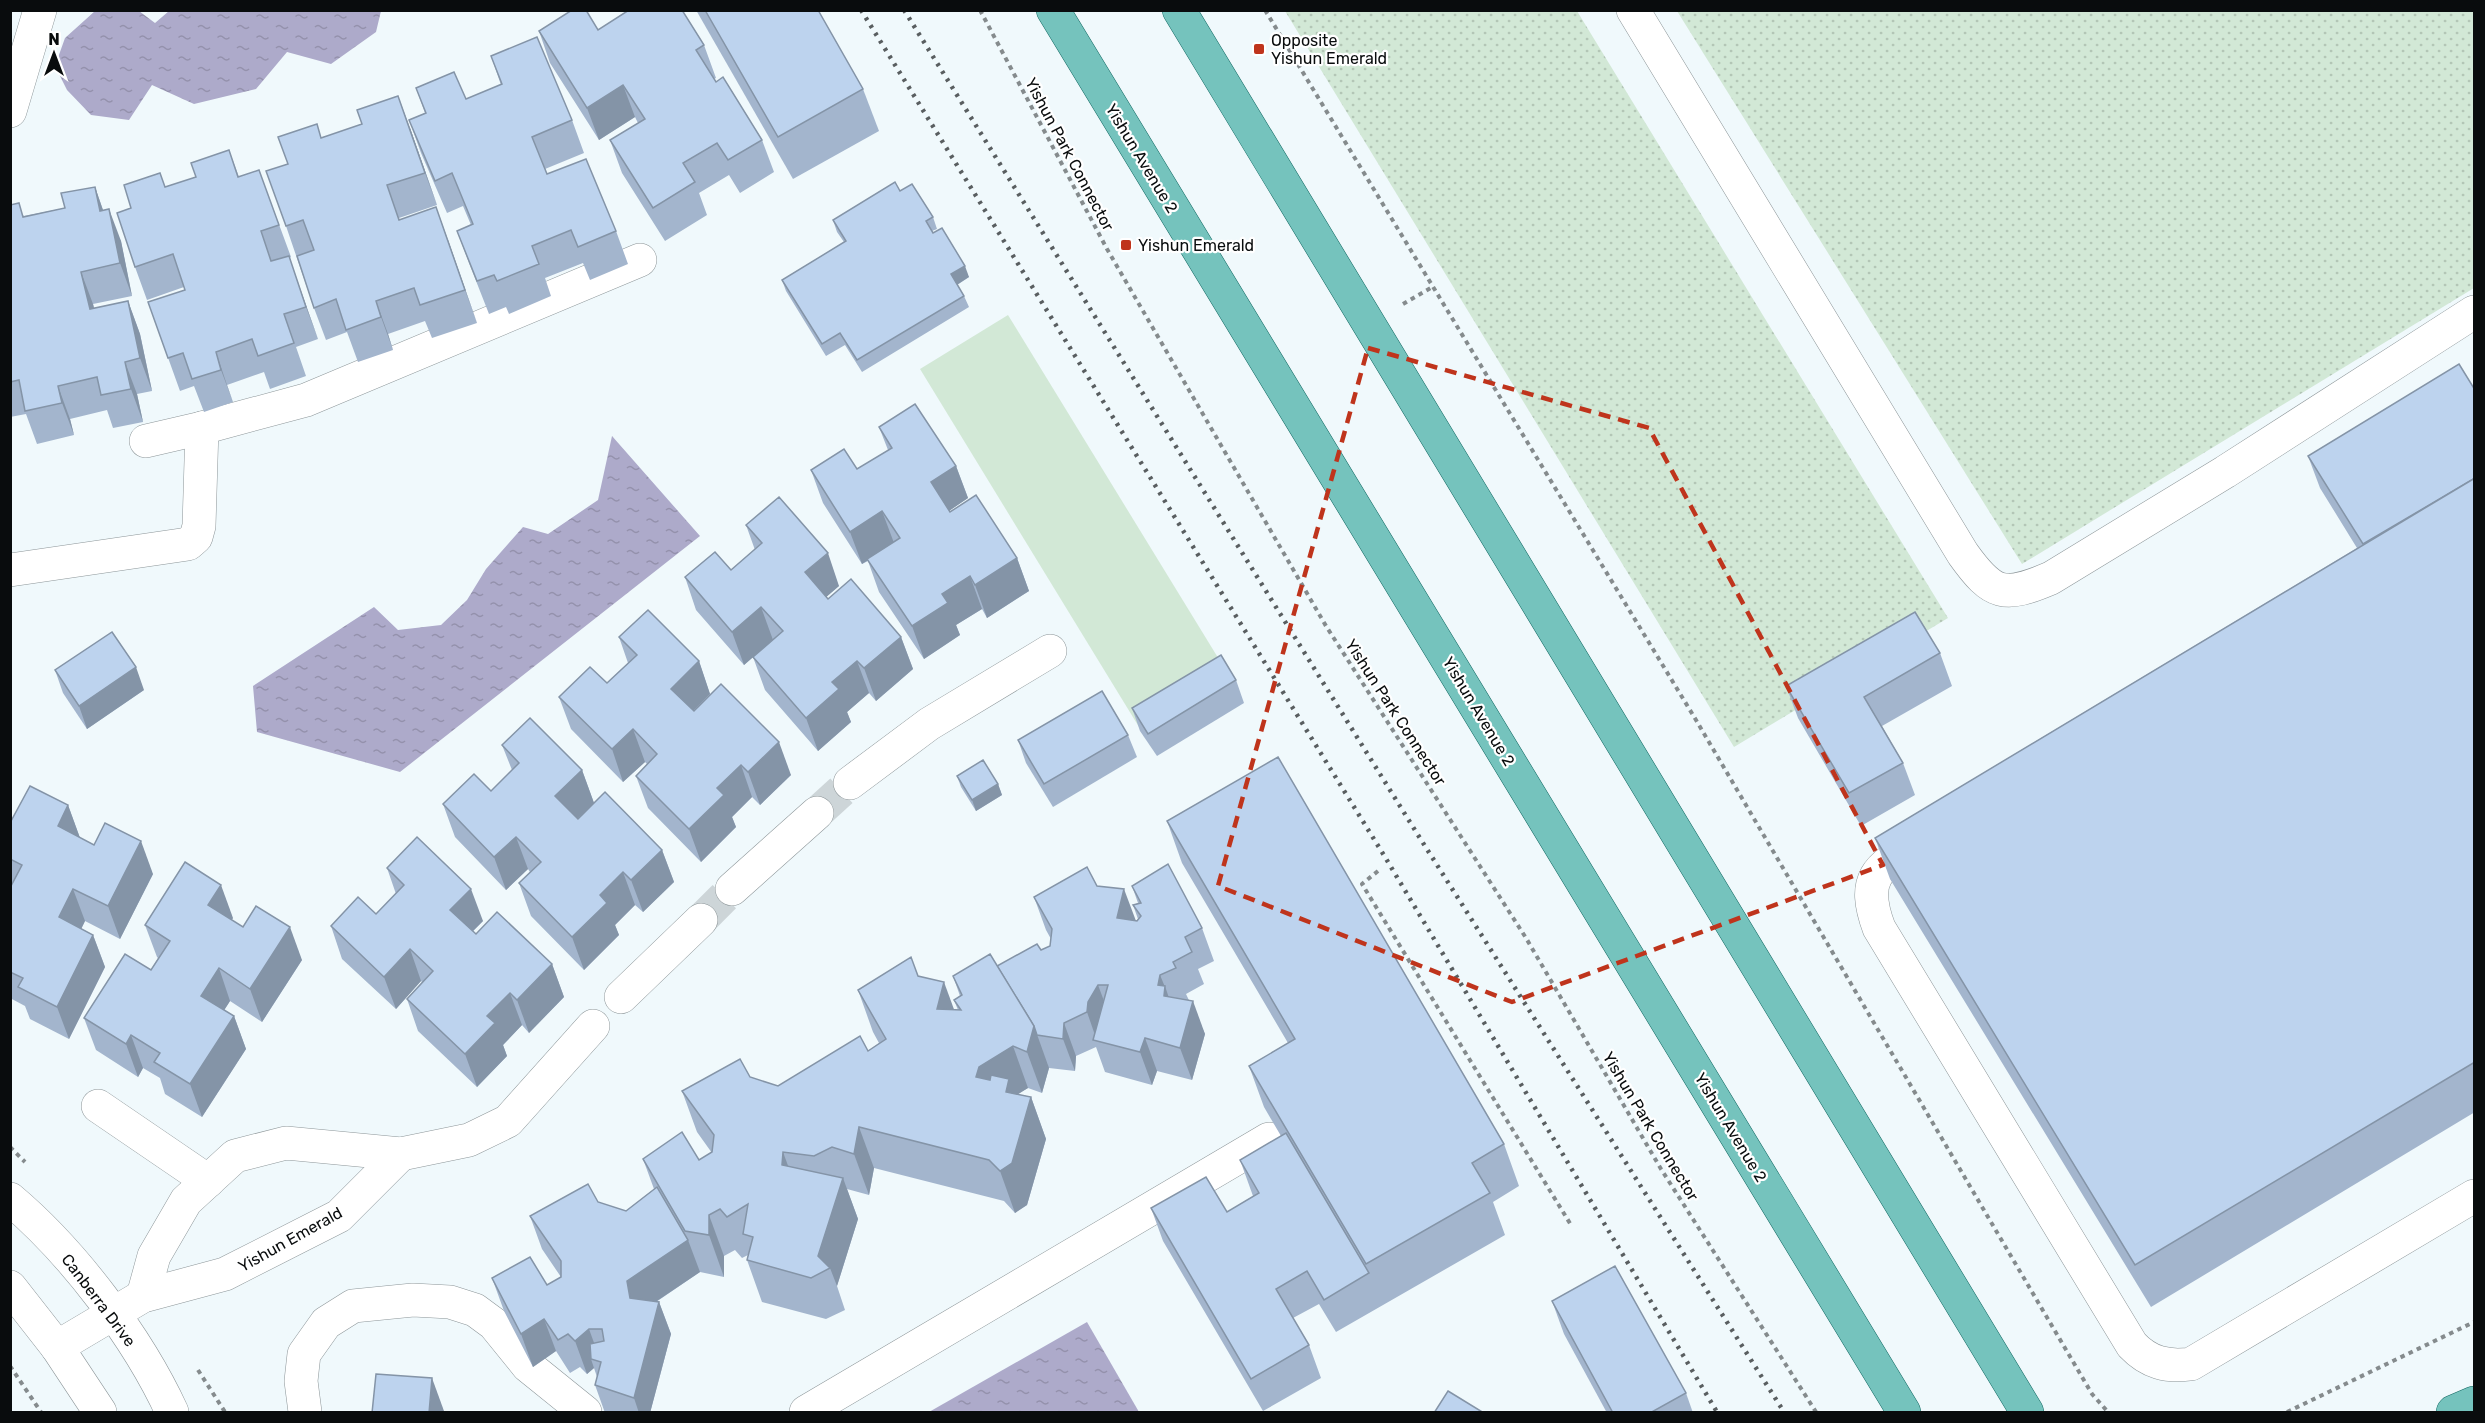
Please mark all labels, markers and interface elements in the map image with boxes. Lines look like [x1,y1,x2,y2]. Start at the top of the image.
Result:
north arrow [24,24,84,84]
text: N [48,30,60,49]
place label: Opposite Yishun Emerald [1271,31,1387,68]
marker: Opposite Yishun Emerald [1252,42,1266,56]
street label: Yishun Park Connector [1021,74,1118,234]
street label: Yishun Avenue 2 [1101,100,1182,216]
place label: Yishun Emerald [1138,236,1254,255]
marker: Yishun Emerald [1119,238,1133,252]
street label: Yishun Park Connector [1341,636,1450,789]
street label: Yishun Avenue 2 [1438,653,1519,769]
street label: Yishun Park Connector [1598,1048,1703,1204]
street label: Yishun Avenue 2 [1690,1069,1771,1185]
street label: Yishun Emerald [235,1203,346,1276]
street label: Canberra Drive [58,1250,140,1350]

